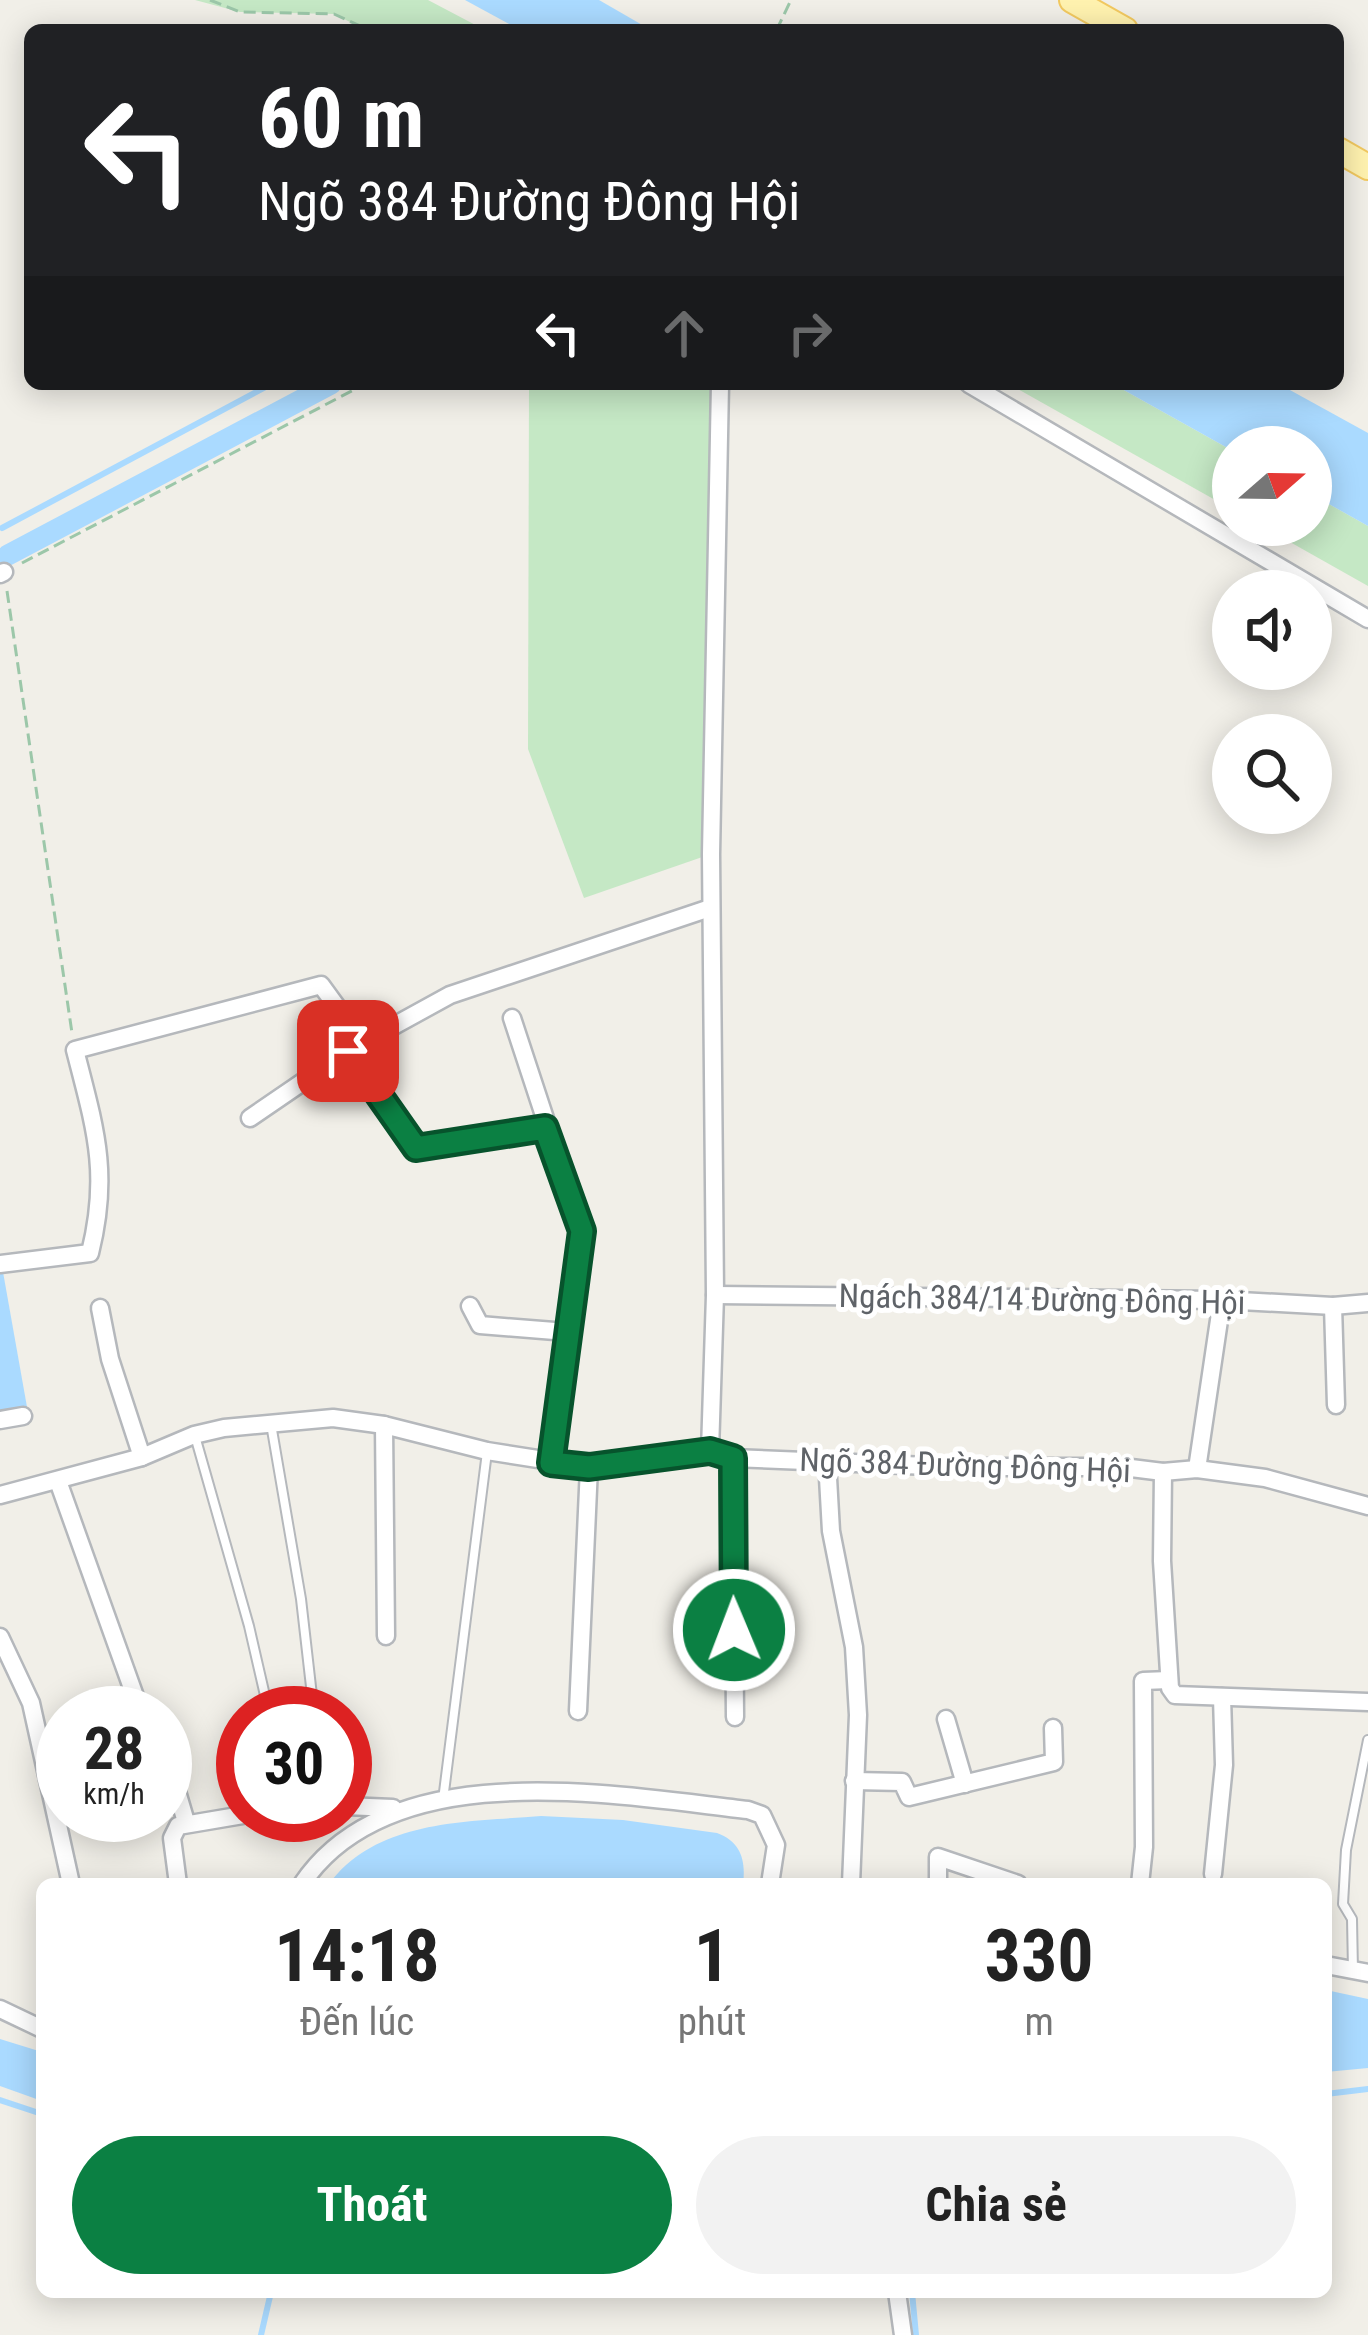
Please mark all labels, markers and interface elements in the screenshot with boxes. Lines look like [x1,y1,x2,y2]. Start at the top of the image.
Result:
text: 60 m [258,69,425,168]
icon: left [60,72,216,228]
text: Ngõ 384 Đường Đông Hội [258,170,801,233]
icon: left [525,300,591,366]
icon: ahead [651,300,717,366]
icon: right [777,300,843,366]
north arrow [1212,426,1332,546]
map controls [1212,426,1332,834]
button: sound [1212,570,1332,690]
button: search [1212,714,1332,834]
pin [297,1000,399,1102]
icon: arrive [315,1018,381,1084]
street label: Ngách 384/14 Đường Đông Hội [838,1276,1246,1322]
street label: Ngõ 384 Đường Đông Hội [799,1440,1131,1490]
position arrow [671,1567,797,1693]
speed limit sign: 30 [216,1686,372,1842]
text: 28 [84,1713,144,1784]
text: km/h [83,1776,145,1811]
text: 14:18 [274,1914,440,1999]
text: 1 [694,1914,730,1999]
text: 330 [985,1914,1094,1999]
text: Đến lúc [300,1999,414,2045]
text: phút [678,1999,746,2045]
text: m [1024,1999,1054,2045]
button: Thoát [72,2136,672,2274]
button: Chia sẻ [696,2136,1296,2274]

